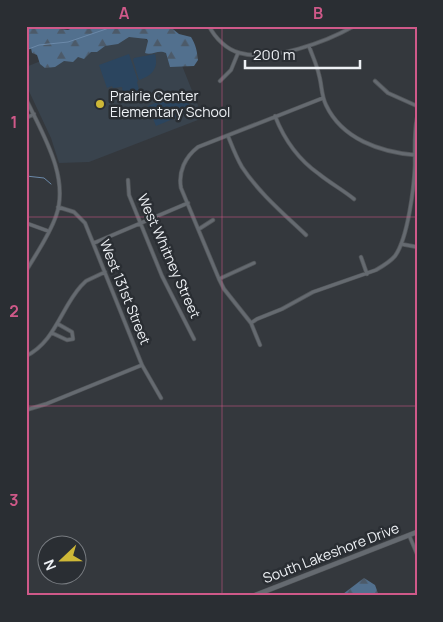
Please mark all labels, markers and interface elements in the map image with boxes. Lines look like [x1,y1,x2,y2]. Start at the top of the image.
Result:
text: A [119,2,130,24]
text: B [313,2,323,24]
scale bar [245,38,360,70]
text: 200 m [253,44,296,65]
place label: Prairie Center Elementary School [110,86,230,121]
marker: Prairie Center Elementary School [94,98,106,110]
text: 1 [10,111,18,133]
street label: West Whitney Street [134,191,206,321]
street label: West 131st Street [96,236,155,348]
text: 2 [9,300,19,322]
text: 3 [9,489,19,511]
street label: South Lakeshore Drive [260,518,402,587]
north arrow [38,534,88,584]
text: N [39,557,60,573]

